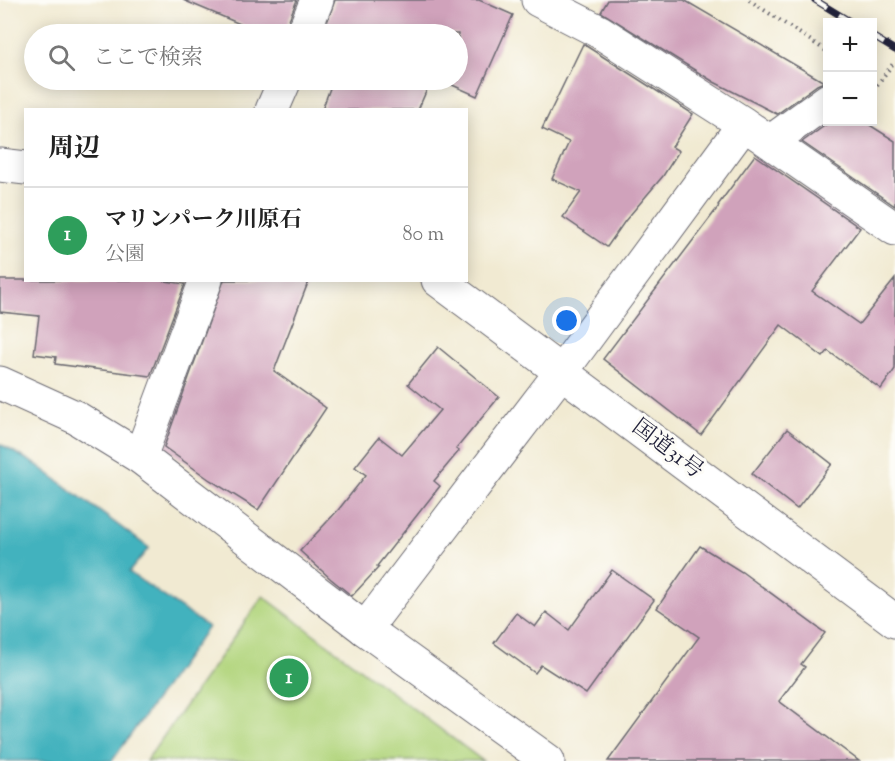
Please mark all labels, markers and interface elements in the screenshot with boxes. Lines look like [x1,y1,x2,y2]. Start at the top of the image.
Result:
map controls [823,18,877,126]
button: + [823,18,877,72]
search box [24,24,468,90]
icon: search [45,41,78,74]
text: ここで検索 [93,43,203,75]
button: − [823,72,877,126]
text: 周辺 [48,131,100,168]
text: マリンパーク川原石 [105,205,301,237]
text: 1 [64,221,71,250]
text: 80 m [403,221,444,250]
text: 公園 [105,241,145,270]
your location [552,306,581,335]
street label: 国道31号 [624,412,710,488]
pin: 1 [270,656,308,700]

